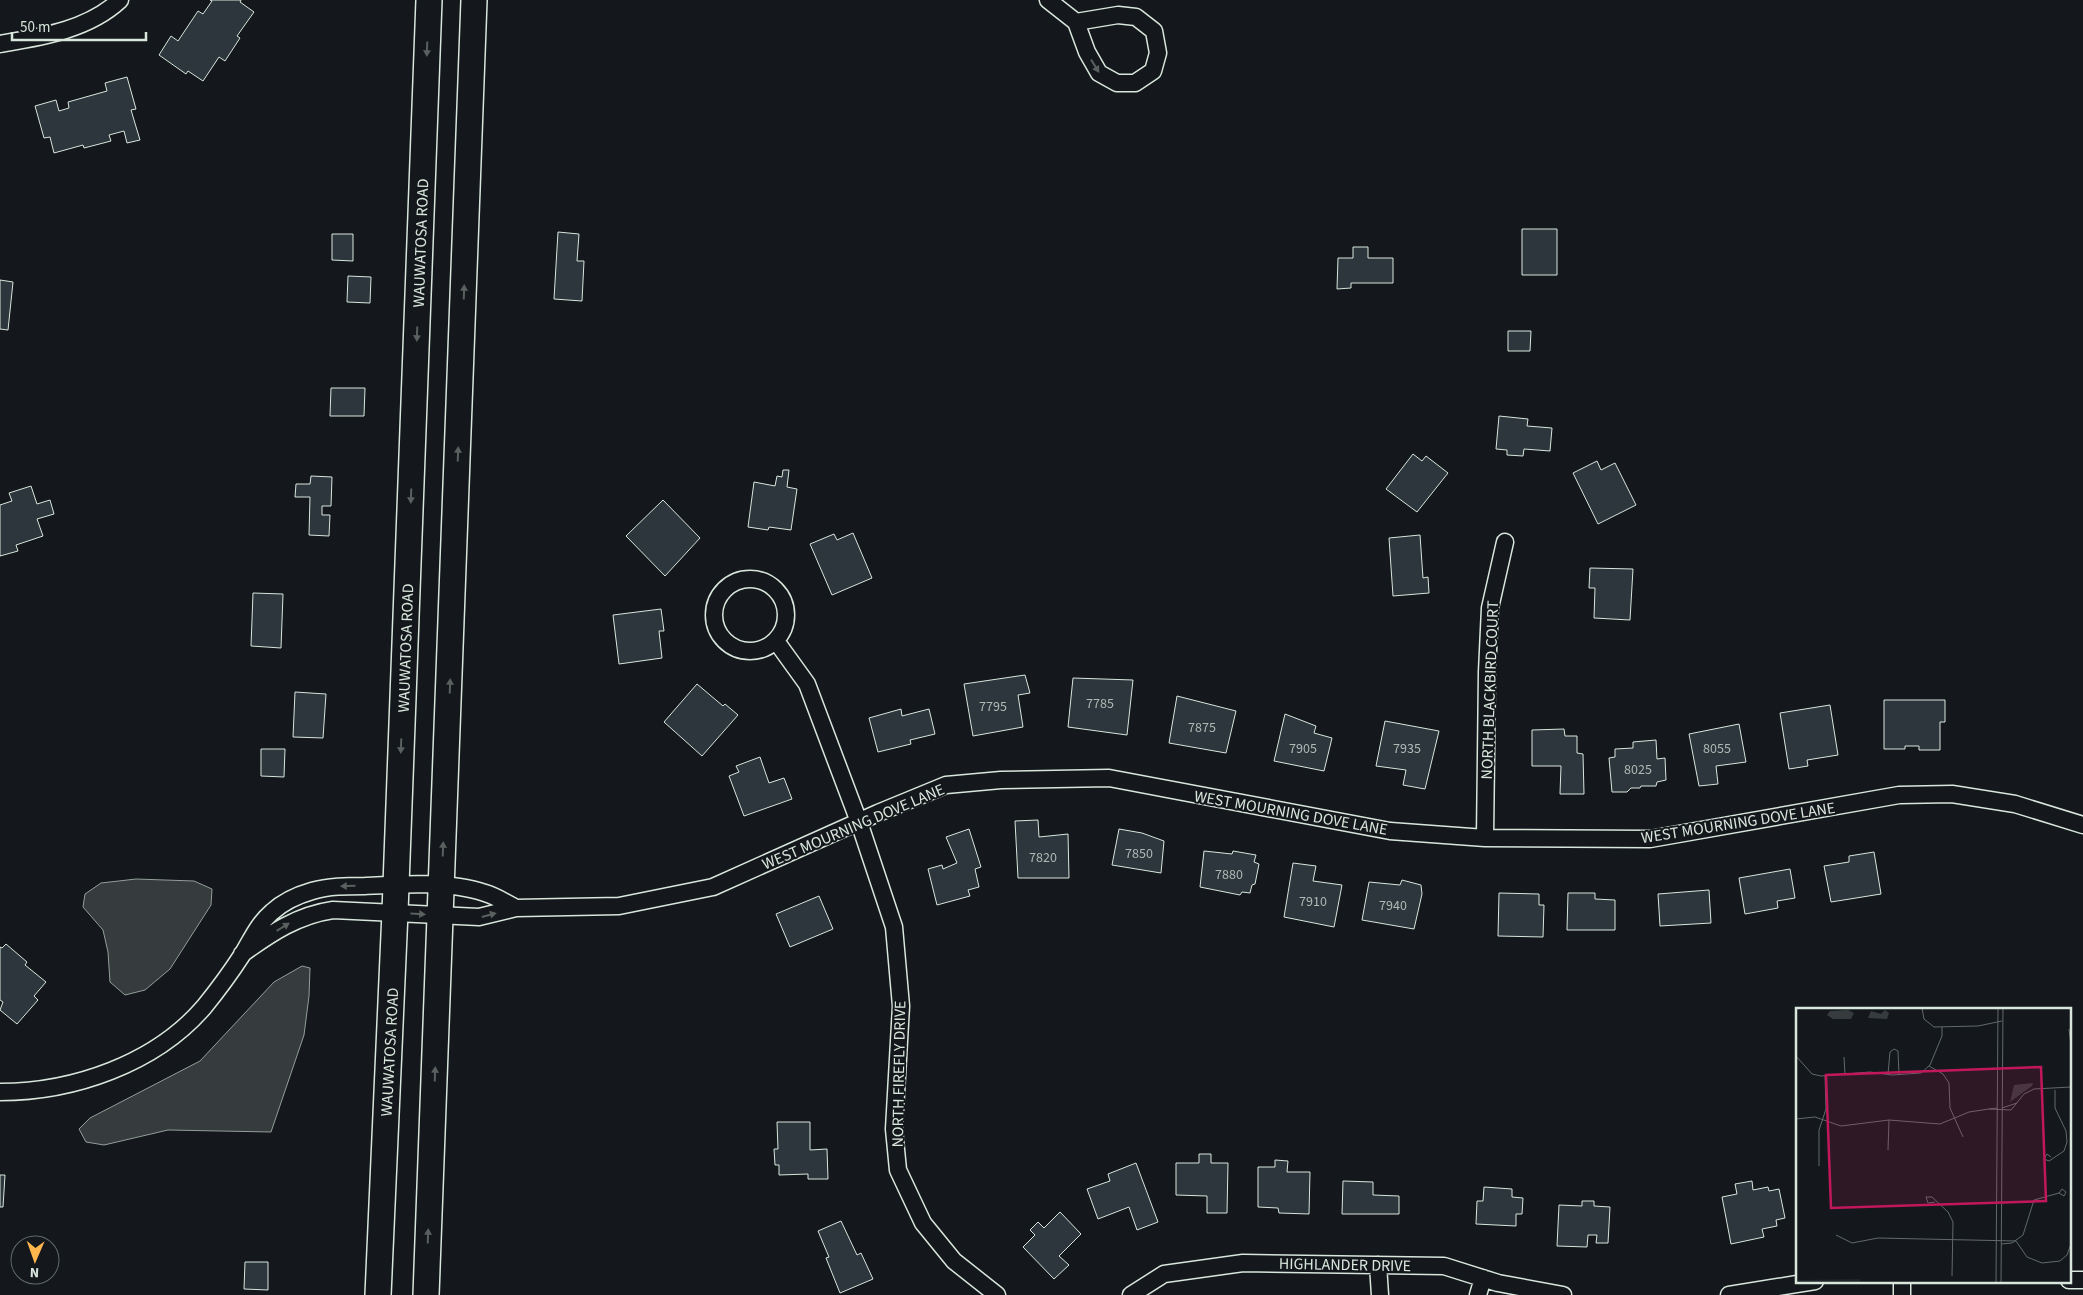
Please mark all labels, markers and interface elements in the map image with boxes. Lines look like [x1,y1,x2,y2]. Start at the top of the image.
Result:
scale bar [12,10,146,42]
text: 50 m [20,17,50,38]
one-way arrow [423,41,431,57]
one-way arrow [1091,59,1100,73]
street label: WAUWATOSA ROAD [408,178,434,308]
one-way arrow [460,283,468,299]
one-way arrow [412,326,420,342]
one-way arrow [455,446,463,462]
one-way arrow [406,488,414,504]
street label: WAUWATOSA ROAD [393,583,419,713]
street label: NORTH BLACKBIRD COURT [1476,600,1504,780]
one-way arrow [446,678,454,694]
house number: 7785 [1086,694,1114,714]
house number: 7795 [979,697,1007,717]
house number: 7875 [1188,718,1216,738]
one-way arrow [397,738,405,754]
house number: 7905 [1289,739,1317,759]
house number: 7935 [1393,739,1421,759]
house number: 8055 [1703,739,1731,759]
house number: 8025 [1624,760,1652,780]
street label: WEST MOURNING DOVE LANE [759,778,948,875]
street label: WEST MOURNING DOVE LANE [1192,785,1389,841]
street label: WEST MOURNING DOVE LANE [1640,797,1837,849]
one-way arrow [440,840,448,856]
house number: 7850 [1125,844,1153,864]
house number: 7820 [1029,848,1057,868]
house number: 7880 [1215,865,1243,885]
one-way arrow [339,883,355,891]
house number: 7910 [1299,892,1327,912]
house number: 7940 [1379,896,1407,916]
one-way arrow [410,910,426,918]
one-way arrow [482,911,497,919]
one-way arrow [276,922,289,931]
street label: WAUWATOSA ROAD [376,987,404,1117]
street label: NORTH FIREFLY DRIVE [887,1000,911,1148]
inset map [1796,1008,2070,1282]
one-way arrow [431,1066,439,1082]
one-way arrow [425,1228,433,1244]
north arrow [10,1235,60,1285]
street label: HIGHLANDER DRIVE [1279,1253,1411,1277]
text: N [30,1262,40,1282]

